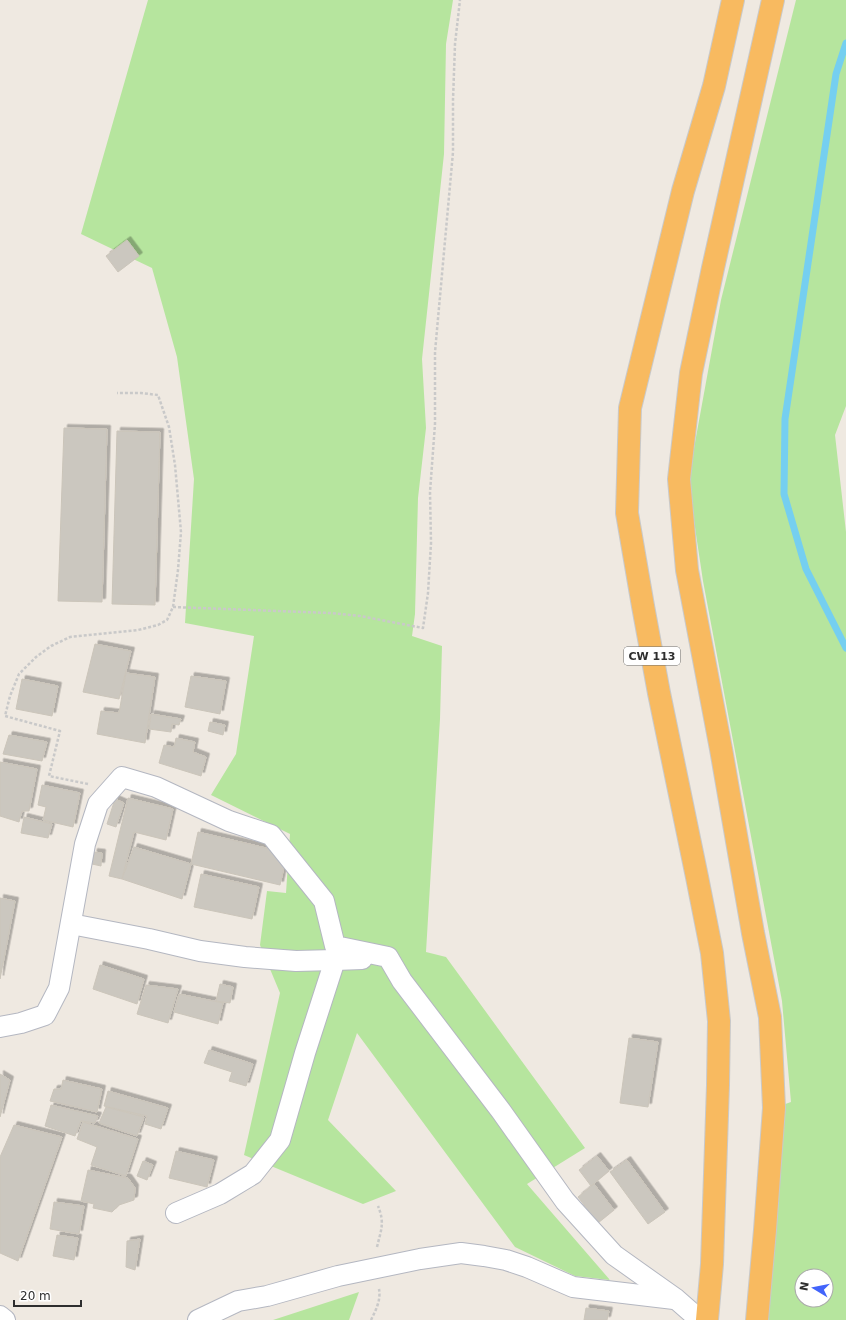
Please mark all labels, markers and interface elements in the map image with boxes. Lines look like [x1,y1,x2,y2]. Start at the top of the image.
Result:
road number: CW 113 [624,647,680,665]
north arrow [794,1268,834,1308]
text: N [797,1281,812,1292]
scale bar [14,1282,81,1308]
text: 20 m [20,1289,51,1303]

